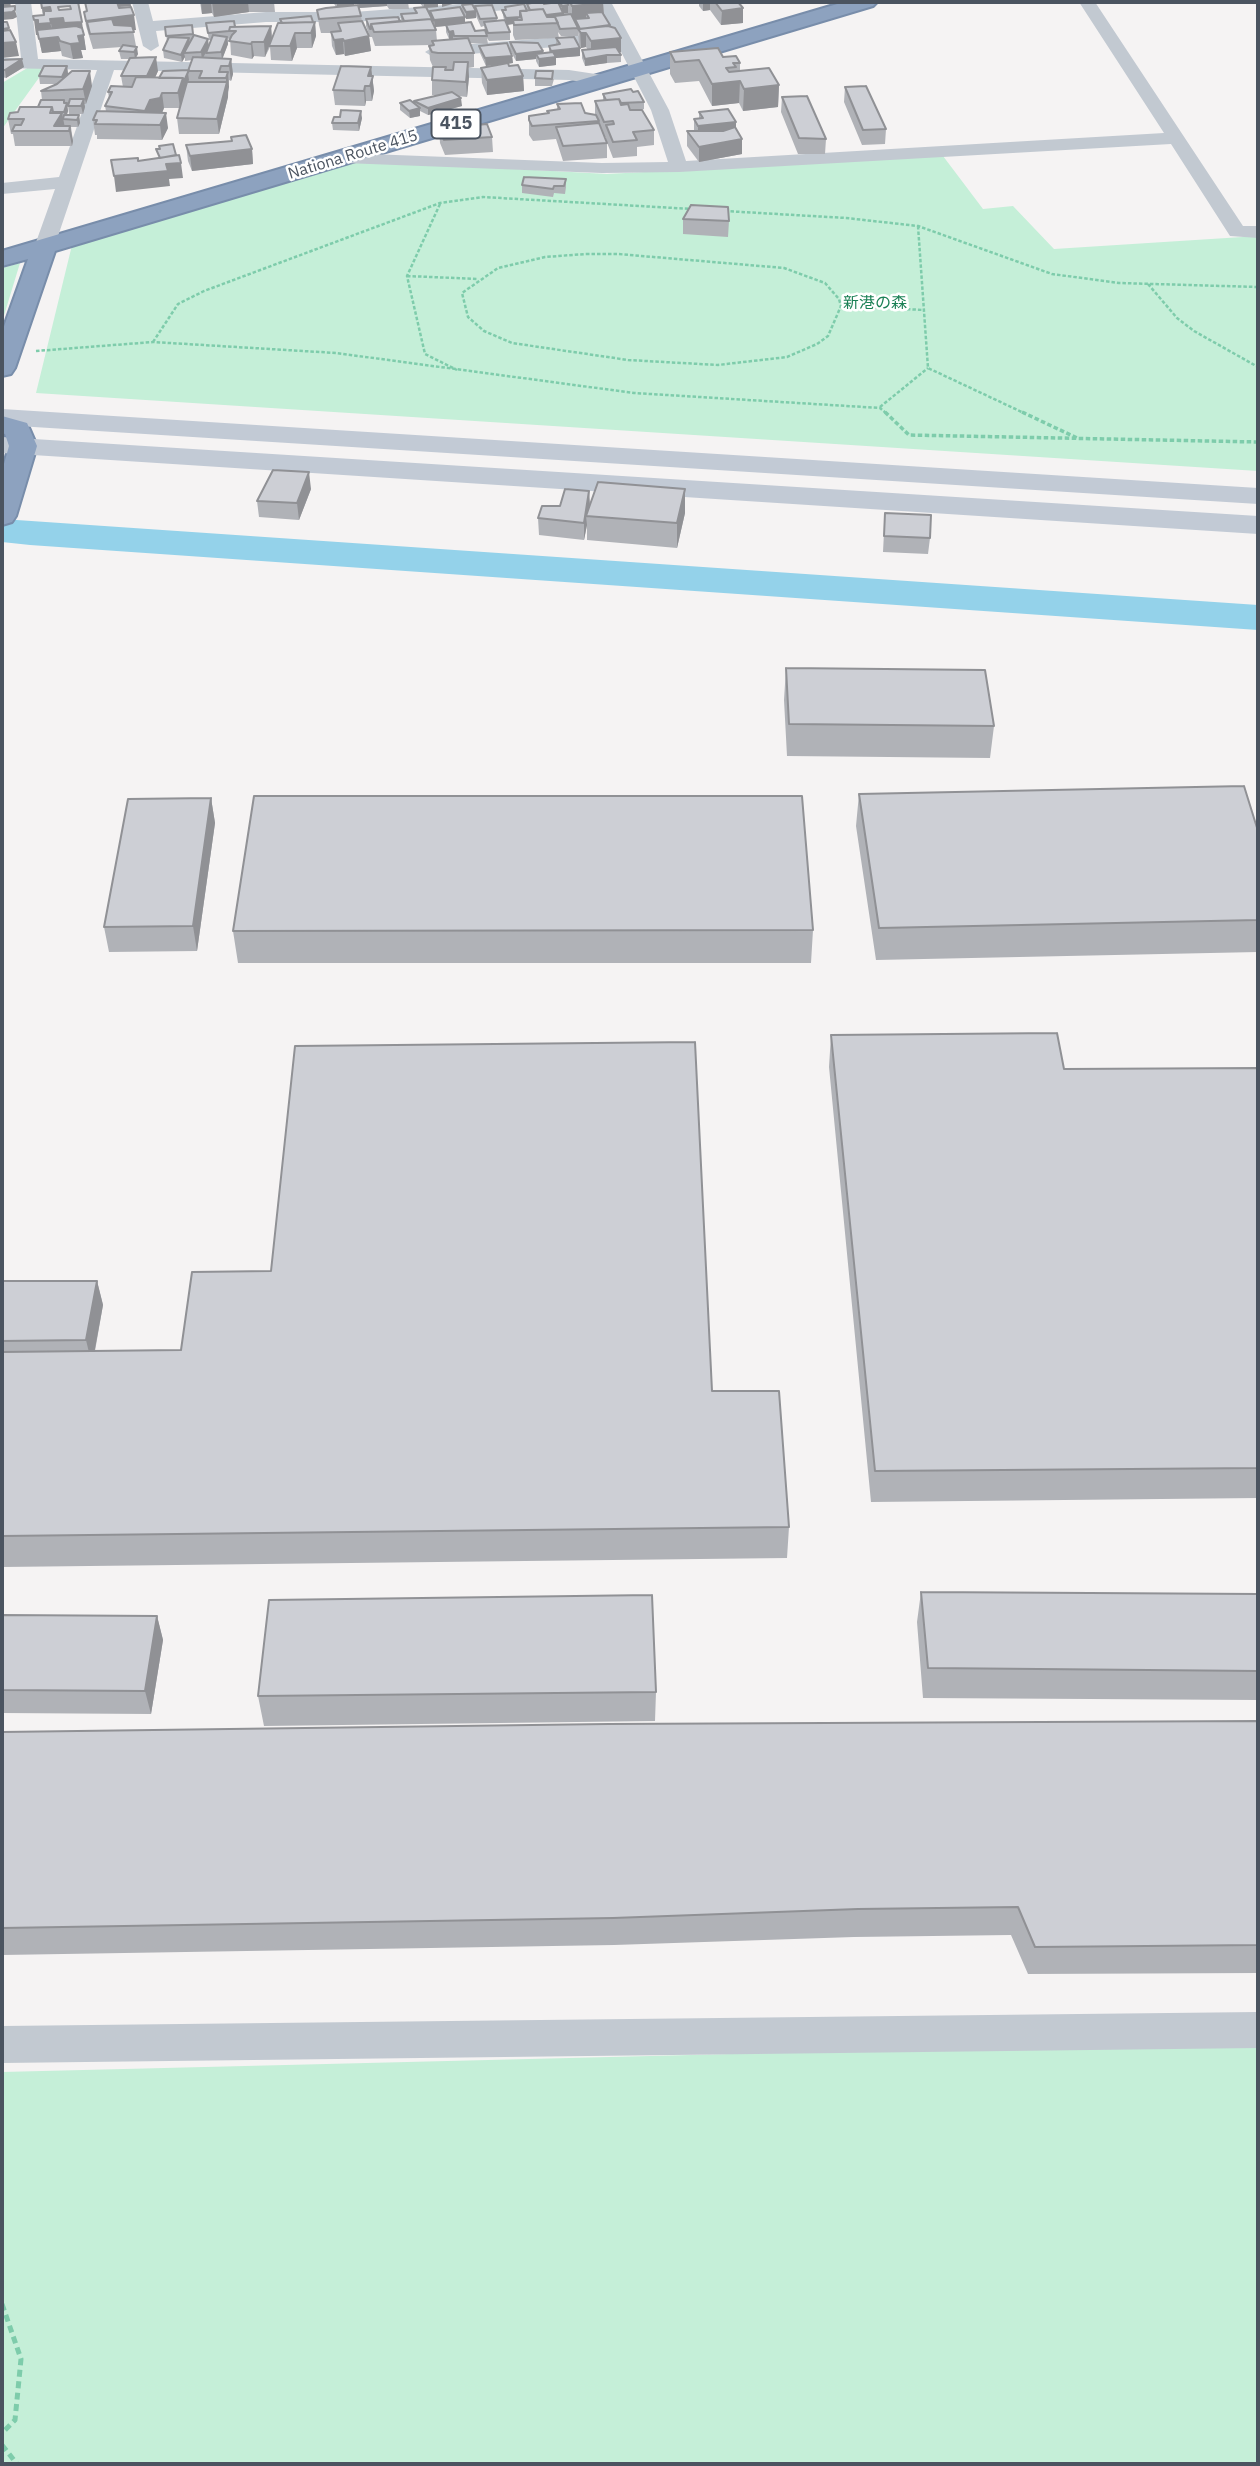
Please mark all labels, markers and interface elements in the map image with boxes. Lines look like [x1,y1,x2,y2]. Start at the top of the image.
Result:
road number: 415 [432,110,480,139]
street label: Nationa Route 415 [286,126,420,184]
park label: 新港の森 [843,293,907,313]

